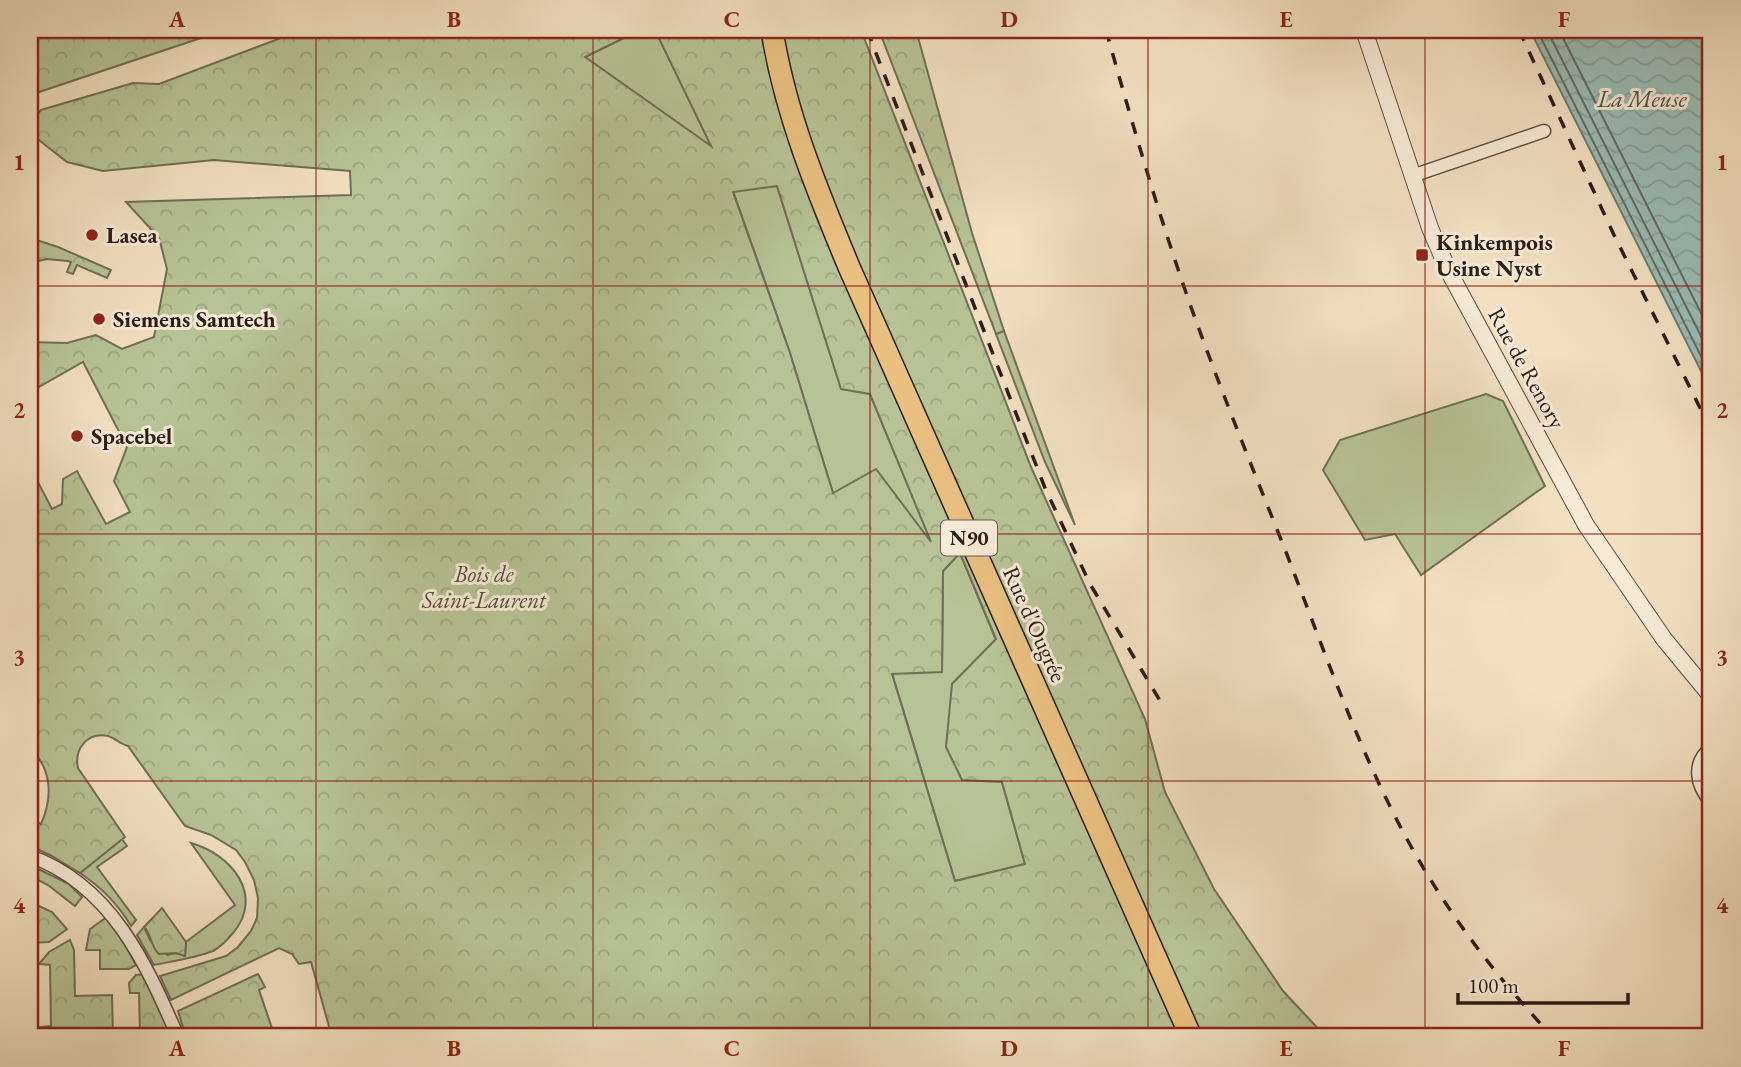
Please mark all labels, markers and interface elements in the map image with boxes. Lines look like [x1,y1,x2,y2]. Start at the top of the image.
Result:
text: A [168,4,186,34]
text: B [447,4,461,34]
text: C [724,4,740,34]
text: D [1000,4,1018,34]
text: E [1279,4,1293,34]
text: F [1558,4,1571,34]
water label: La Meuse [1596,83,1688,114]
text: 1 [13,147,25,177]
text: 1 [1716,147,1728,177]
place label: Lasea [106,220,158,250]
marker: Lasea [84,227,100,243]
place label: Kinkempois Usine Nyst [1436,227,1553,283]
marker: Kinkempois Usine Nyst [1414,247,1430,263]
street label: Rue de Renory [1481,302,1573,435]
place label: Siemens Samtech [113,304,276,334]
marker: Siemens Samtech [91,311,107,327]
text: 2 [13,395,25,425]
text: 2 [1716,395,1728,425]
place label: Spacebel [91,421,173,451]
marker: Spacebel [69,428,85,444]
road number: N90 [941,520,997,556]
park label: Bois de Saint-Laurent [421,559,547,615]
street label: Rue d'Ougrée [996,562,1074,686]
text: 3 [13,642,25,672]
text: 3 [1716,642,1728,672]
text: 4 [13,890,26,920]
text: 4 [1716,890,1729,920]
scale bar [1458,962,1627,1006]
text: 100 m [1468,972,1519,999]
text: A [168,1033,186,1063]
text: B [447,1033,461,1063]
text: C [724,1033,740,1063]
text: D [1000,1033,1018,1063]
text: E [1279,1033,1293,1063]
text: F [1558,1033,1571,1063]

